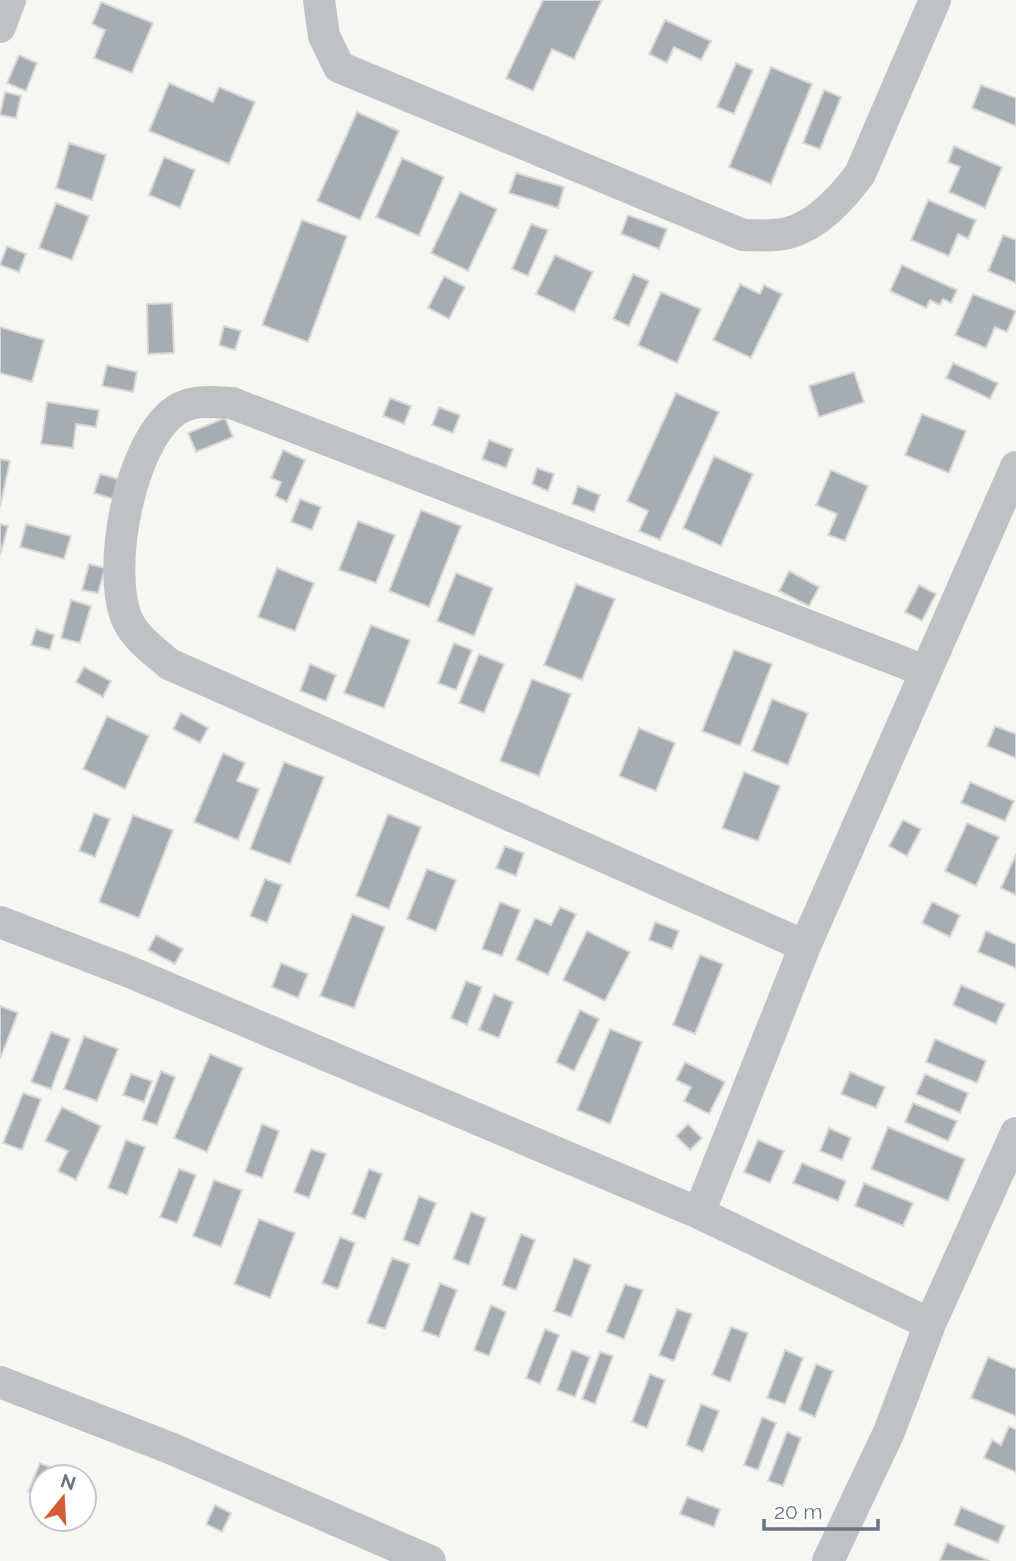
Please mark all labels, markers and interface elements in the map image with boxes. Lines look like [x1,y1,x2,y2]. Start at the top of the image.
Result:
north arrow [28,1463,98,1533]
text: N [58,1469,79,1495]
scale bar [764,1488,878,1532]
text: 20 m [774,1499,822,1524]

